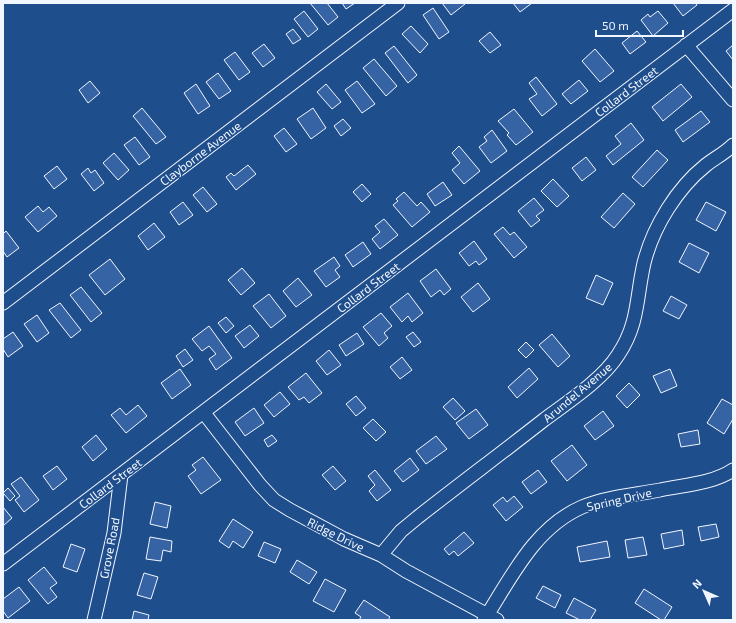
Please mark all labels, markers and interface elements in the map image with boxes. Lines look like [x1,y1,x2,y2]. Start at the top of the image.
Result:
scale bar [596,12,683,38]
text: 50 m [602,18,629,32]
street label: Collard Street [592,63,660,119]
street label: Clayborne Avenue [157,118,243,188]
street label: Collard Street [334,259,402,315]
street label: Arundel Avenue [540,359,614,425]
street label: Collard Street [76,455,144,511]
street label: Spring Drive [585,485,653,513]
street label: Ridge Drive [305,514,367,554]
street label: Grove Road [96,516,122,580]
north arrow [684,571,724,611]
text: N [689,576,704,591]

